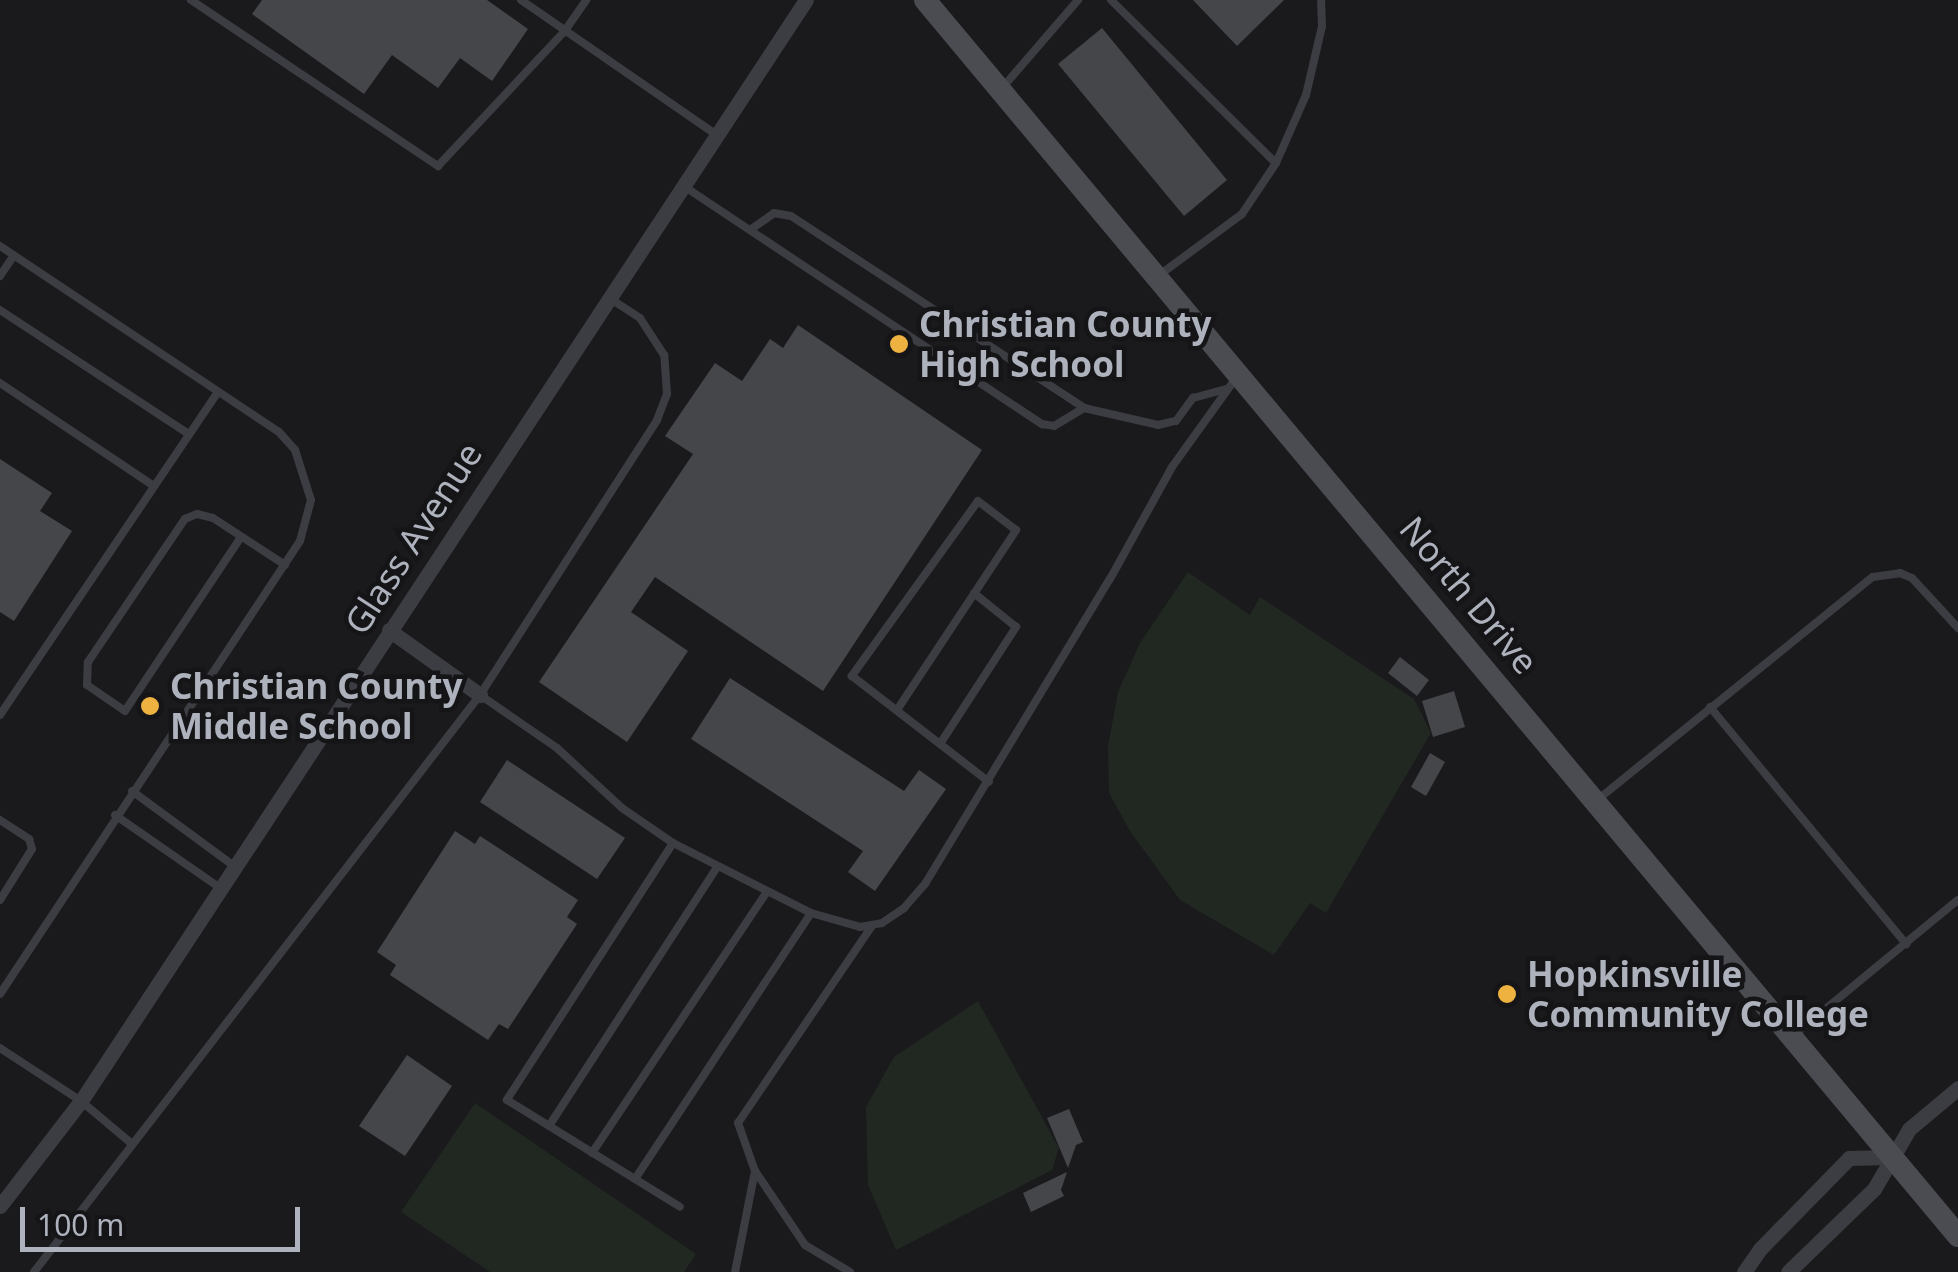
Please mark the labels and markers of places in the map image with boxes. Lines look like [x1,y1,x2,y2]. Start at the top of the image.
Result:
place label: Christian County High School [919,303,1211,385]
marker: Christian County High School [888,333,910,355]
place label: Christian County Middle School [170,665,462,747]
marker: Christian County Middle School [139,695,161,717]
place label: Hopkinsville Community College [1527,953,1869,1035]
marker: Hopkinsville Community College [1496,983,1518,1005]

